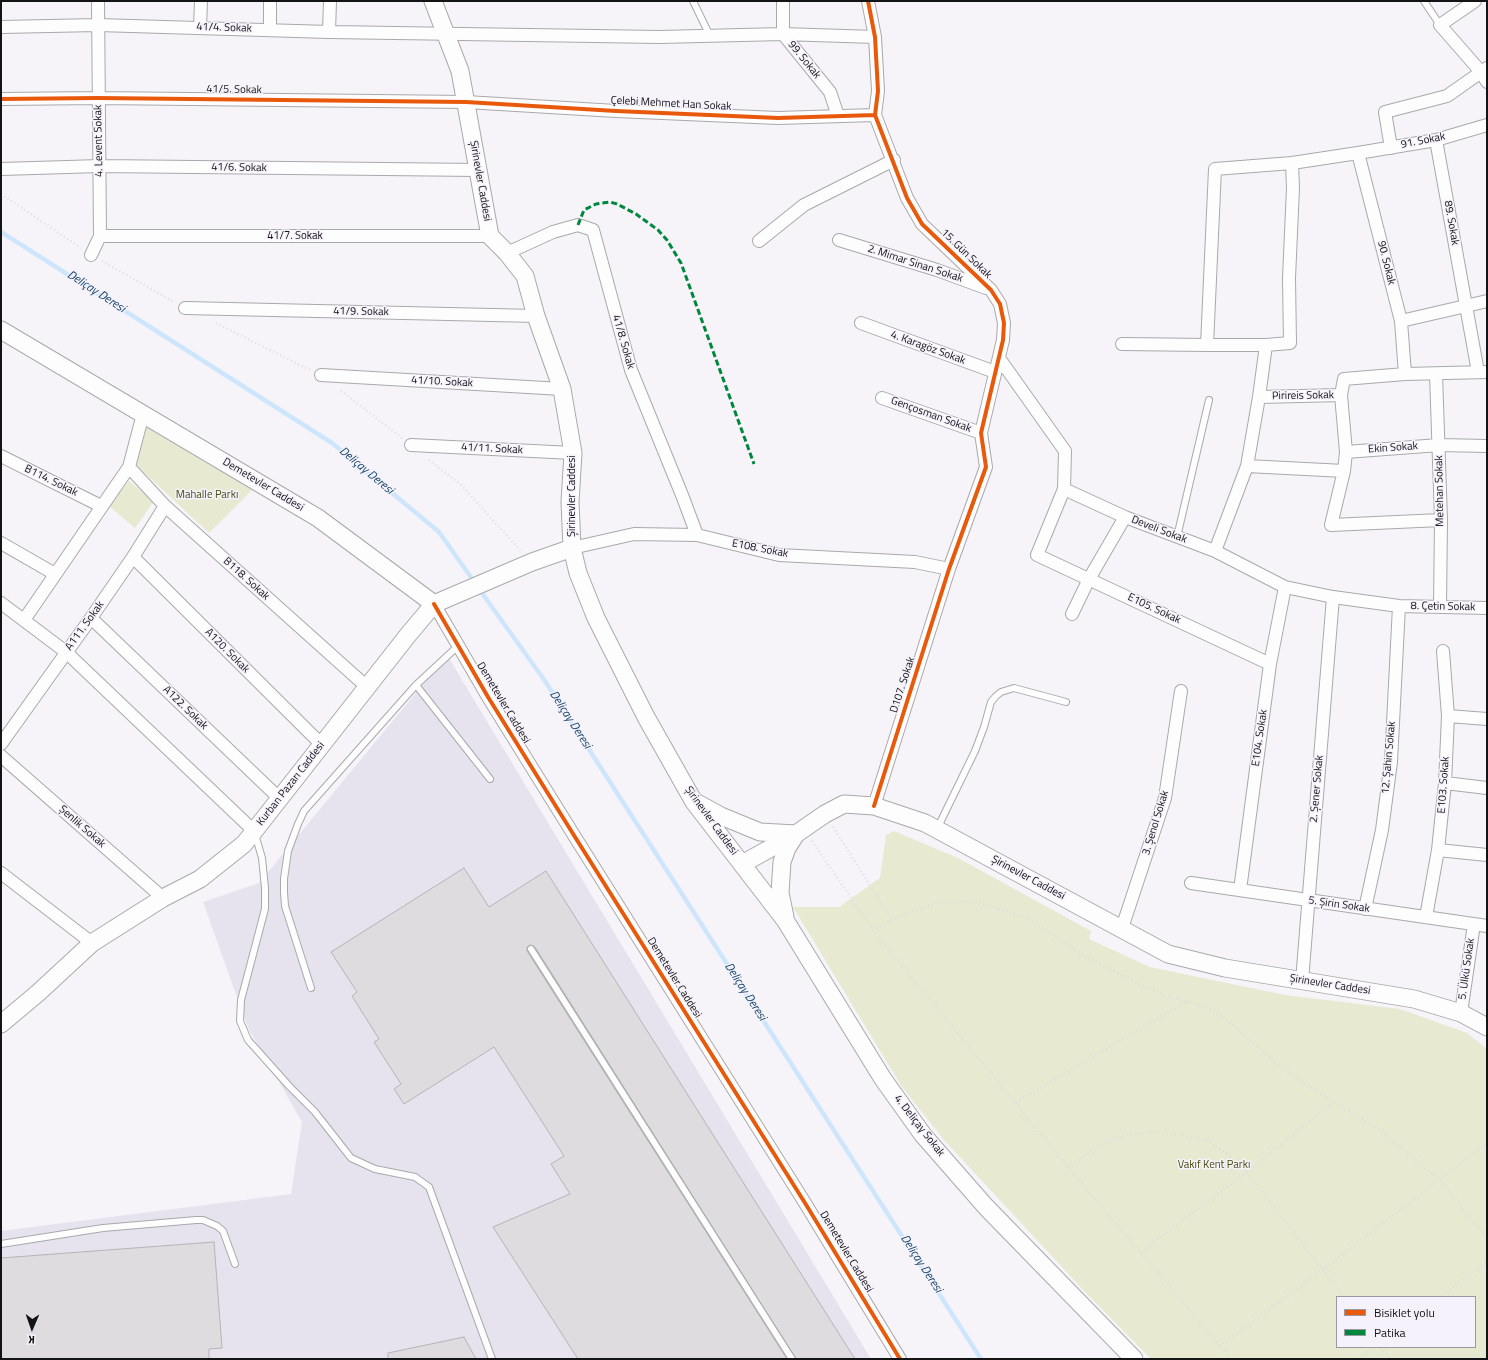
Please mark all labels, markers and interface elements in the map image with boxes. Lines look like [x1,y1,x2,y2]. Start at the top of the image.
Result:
street label: 41/4. Sokak [196,20,252,36]
street label: 99. Sokak [785,38,823,82]
street label: 41/5. Sokak [206,83,262,97]
street label: Çelebi Mehmet Han Sokak [610,94,732,114]
street label: 4. Levent Sokak [92,105,106,177]
street label: 91. Sokak [1400,130,1446,152]
street label: Şirinevler Caddesi [466,140,494,222]
street label: 41/6. Sokak [211,161,267,175]
street label: 89. Sokak [1441,200,1461,246]
street label: 15. Gün Sokak [938,226,994,282]
street label: 41/7. Sokak [267,229,323,243]
street label: 90. Sokak [1374,240,1398,286]
street label: 2. Mimar Sinan Sokak [866,242,964,286]
water label: Deliçay Deresi [64,268,128,316]
street label: 41/9. Sokak [333,305,389,319]
street label: 41/8. Sokak [609,313,637,371]
street label: 4. Karagöz Sokak [889,328,967,368]
street label: 41/10. Sokak [411,374,473,390]
street label: Pirireis Sokak [1272,389,1334,403]
street label: Gençosman Sokak [889,394,973,436]
street label: Ekin Sokak [1368,440,1418,456]
street label: 41/11. Sokak [461,441,523,457]
water label: Deliçay Deresi [336,444,396,498]
street label: Şirinevler Caddesi [565,455,579,537]
street label: Metehan Sokak [1433,455,1447,527]
street label: Demetevler Caddesi [220,456,306,514]
street label: B114. Sokak [22,462,80,500]
park label: Mahalle Parkı [176,488,238,502]
street label: Develi Sokak [1129,513,1189,547]
street label: E108. Sokak [731,537,789,561]
street label: B118. Sokak [220,555,272,603]
street label: E105. Sokak [1125,591,1183,627]
street label: A111. Sokak [63,599,107,653]
street label: 8. Çetin Sokak [1411,600,1475,614]
street label: A120. Sokak [202,626,252,676]
street label: D107. Sokak [888,655,918,715]
street label: Demetevler Caddesi [474,660,532,746]
street label: A122. Sokak [160,683,210,733]
water label: Deliçay Deresi [546,688,594,752]
street label: E104. Sokak [1249,709,1271,767]
street label: 12. Şahin Sokak [1379,721,1399,795]
street label: Kurban Pazarı Caddesi [254,739,328,829]
street label: 2. Şener Sokak [1307,755,1327,823]
street label: E103. Sokak [1435,756,1453,814]
street label: Şirinevler Caddesi [682,784,740,858]
street label: 3. Şenol Sokak [1140,789,1172,857]
street label: Şenlik Sokak [56,803,108,851]
street label: Şirinevler Caddesi [989,853,1067,903]
street label: 5. Şirin Sokak [1308,894,1370,916]
street label: Demetevler Caddesi [644,935,704,1021]
street label: 5. Ülkü Sokak [1456,937,1478,1001]
water label: Deliçay Deresi [721,960,769,1024]
street label: Şirinevler Caddesi [1289,972,1371,998]
street label: 4. Deliçay Sokak [891,1093,947,1159]
park label: Vakıf Kent Parkı [1178,1158,1250,1172]
street label: Demetevler Caddesi [817,1209,875,1295]
water label: Deliçay Deresi [897,1232,945,1296]
legend [1336,1296,1476,1348]
text: Bisiklet yolu [1374,1303,1435,1322]
north arrow [12,1308,52,1348]
text: Patika [1374,1323,1406,1342]
text: K [28,1332,35,1348]

